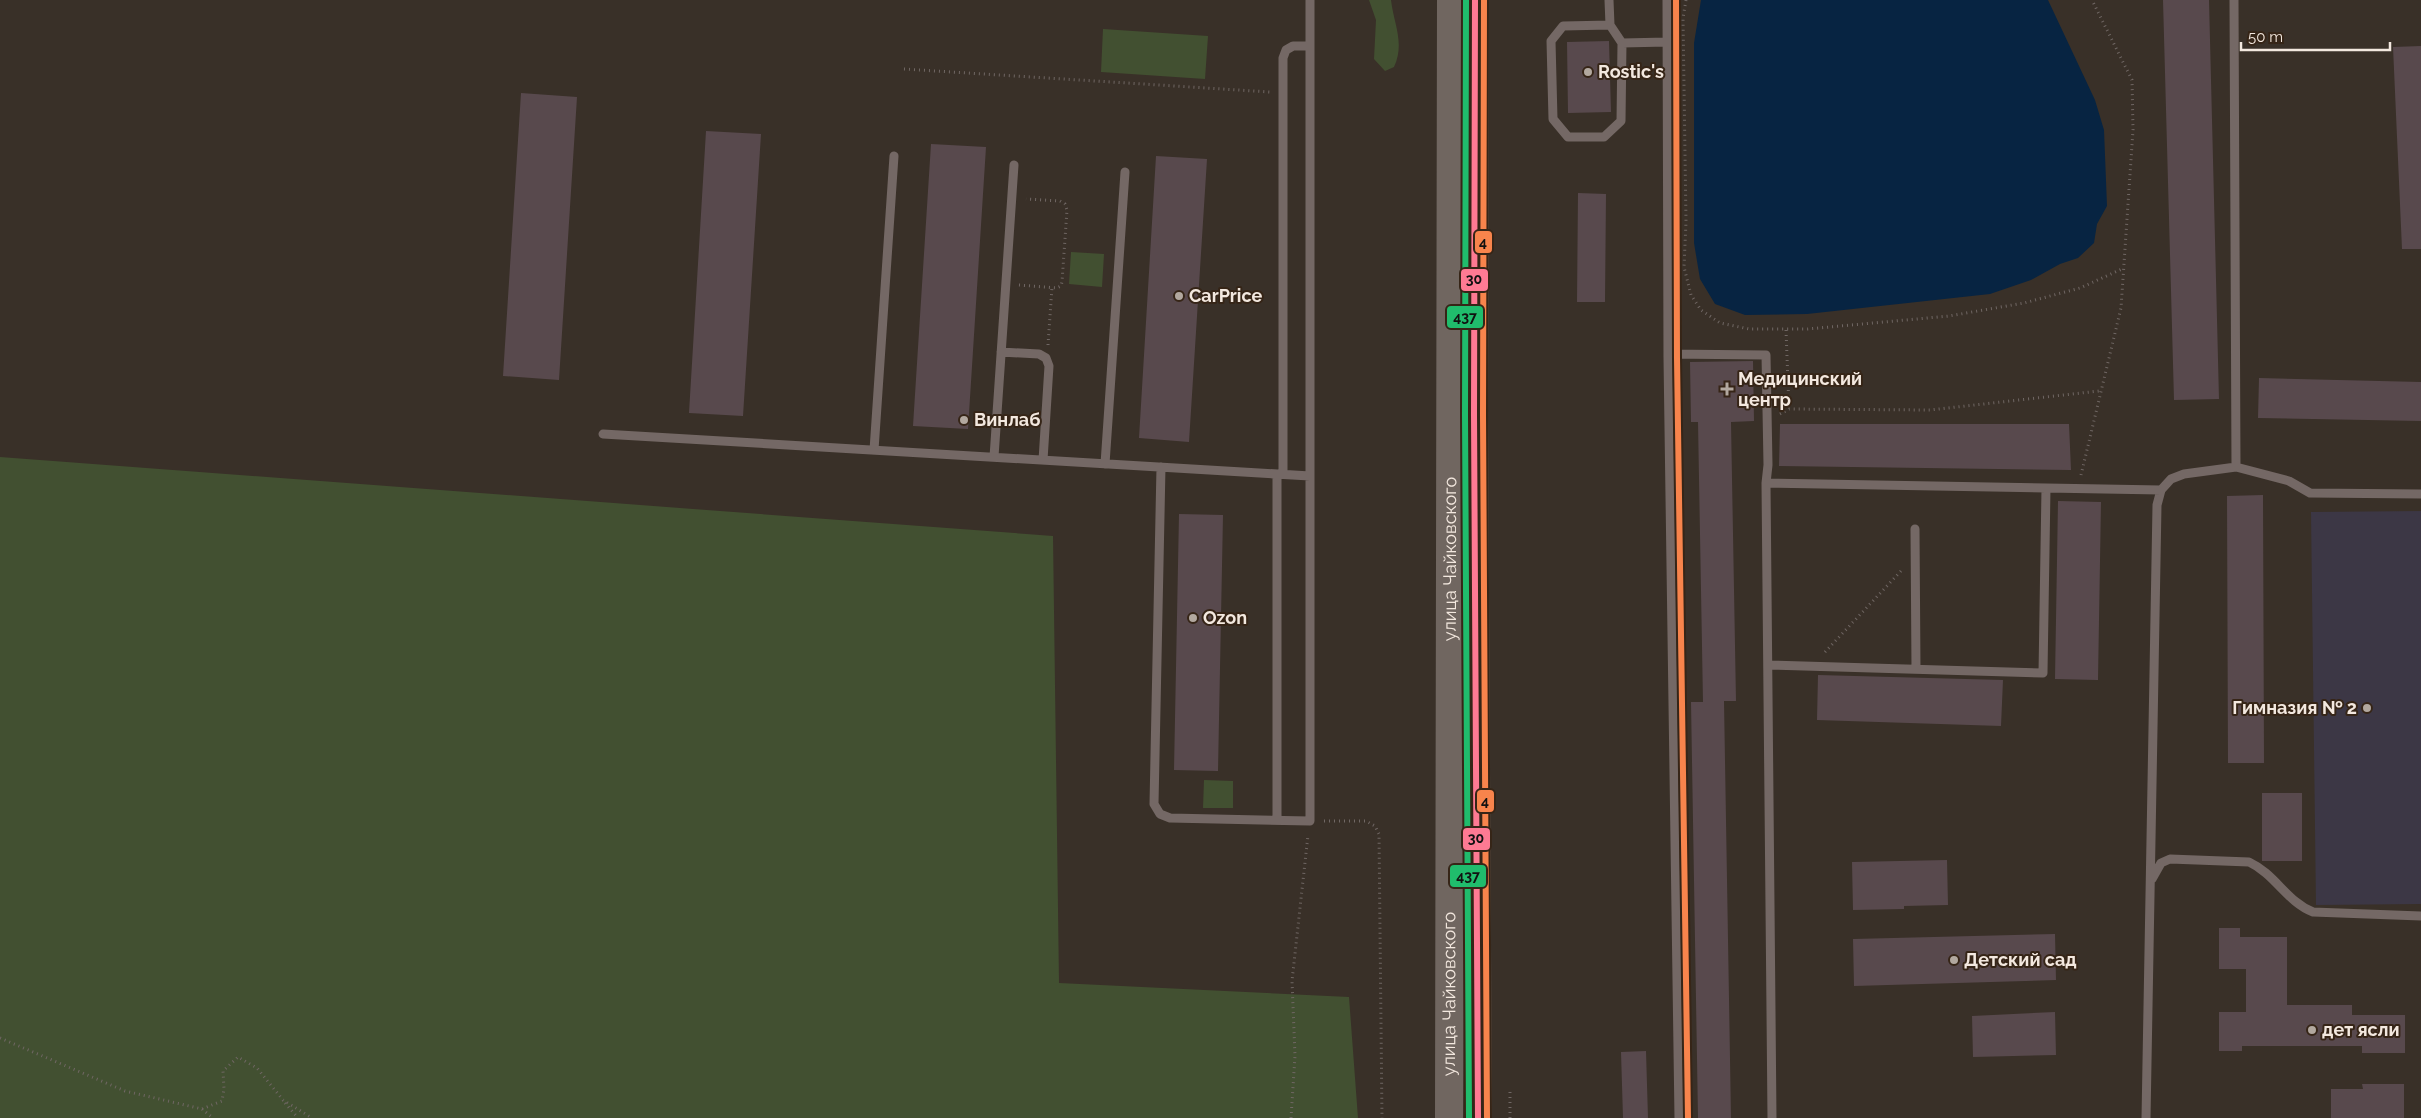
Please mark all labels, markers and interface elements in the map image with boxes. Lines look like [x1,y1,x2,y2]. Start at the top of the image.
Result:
scale bar [2241,20,2390,52]
text: 50 m [2248,28,2283,46]
place label: Rostic's [1598,61,1664,82]
marker: Rostic's [1582,66,1594,78]
line badge: 4 [1474,230,1493,254]
text: 4 [1479,234,1487,250]
line badge: 30 [1460,268,1489,292]
text: 30 [1466,271,1482,287]
place label: CarPrice [1189,285,1262,306]
marker: CarPrice [1173,290,1185,302]
line badge: 437 [1446,305,1484,329]
text: 437 [1453,309,1477,325]
place label: Медицинский центр [1738,368,1862,410]
marker: Медицинский центр [1720,382,1734,396]
place label: Винлаб [974,409,1040,430]
marker: Винлаб [958,414,970,426]
street label: улица Чайковского [1439,476,1460,641]
place label: Ozon [1203,607,1247,628]
marker: Ozon [1187,612,1199,624]
place label: Гимназия № 2 [2232,697,2357,718]
marker: Гимназия № 2 [2361,702,2373,714]
line badge: 4 [1476,789,1495,813]
text: 4 [1481,793,1489,809]
line badge: 30 [1462,827,1491,851]
text: 30 [1468,830,1484,846]
line badge: 437 [1449,864,1487,888]
text: 437 [1456,868,1480,884]
street label: улица Чайковского [1438,911,1459,1076]
place label: Детский сад [1964,949,2077,970]
marker: Детский сад [1948,954,1960,966]
place label: дет ясли [2322,1019,2399,1040]
marker: дет ясли [2306,1024,2318,1036]

